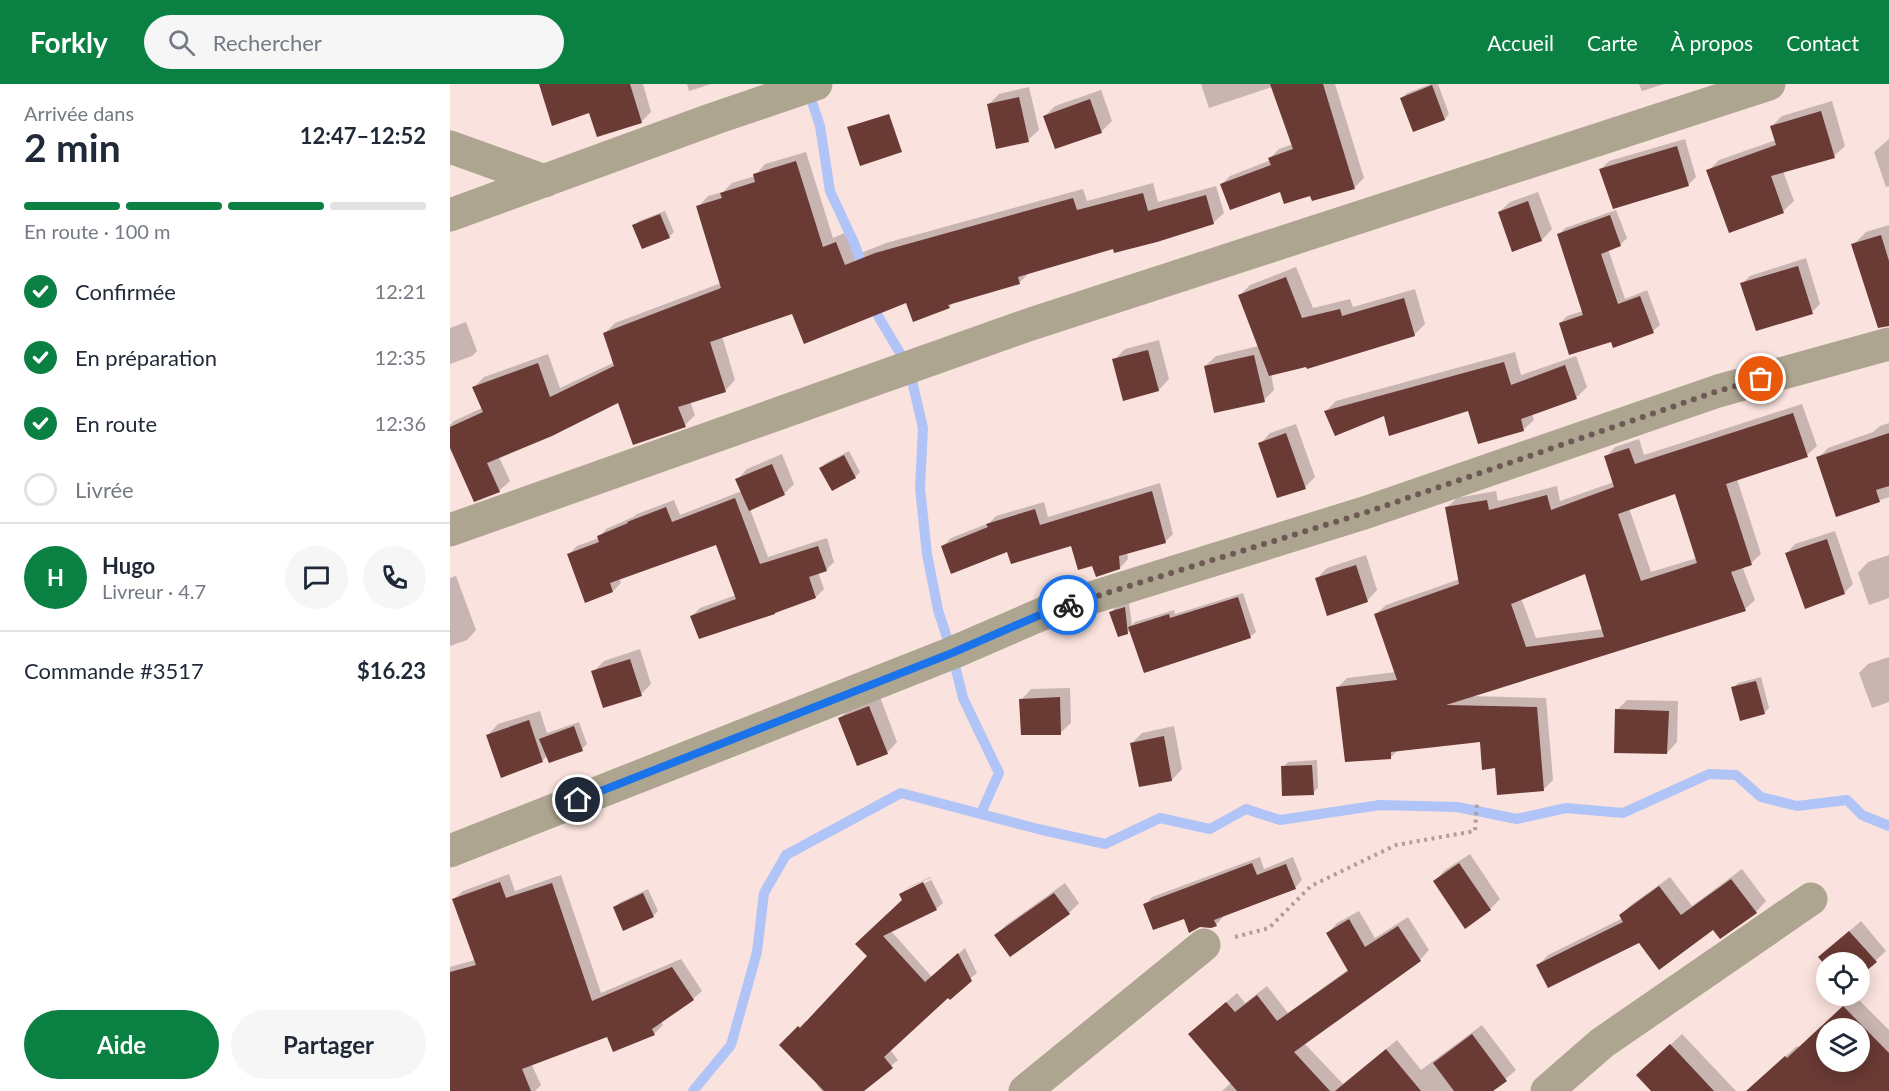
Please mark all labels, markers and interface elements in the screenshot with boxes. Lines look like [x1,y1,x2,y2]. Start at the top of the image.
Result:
search box [144,15,564,69]
text: Forkly [30,25,108,59]
icon: search [165,26,198,59]
text: Rechercher [213,29,322,56]
text: Accueil [1487,30,1554,55]
text: Carte [1587,30,1638,55]
text: À propos [1671,30,1753,55]
text: Contact [1786,30,1859,55]
text: Arrivée dans [24,101,134,125]
text: 12:47–12:52 [300,122,426,149]
text: 2 min [24,124,121,170]
text: En route · 100 m [24,219,170,243]
icon: check [24,275,57,308]
text: Confirmée [75,278,176,305]
text: 12:21 [375,279,426,303]
icon: check [24,341,57,374]
text: En préparation [75,344,217,371]
text: 12:35 [375,345,426,369]
pin [1735,353,1786,404]
icon: bag [1744,362,1777,395]
icon: check [24,407,57,440]
text: En route [75,410,157,437]
text: 12:36 [375,411,426,435]
text: Livrée [75,476,134,503]
button: chat [285,546,348,609]
button: phone [363,546,426,609]
text: Hugo [102,552,155,579]
text: H [47,564,64,591]
courier [1038,575,1098,635]
text: Livreur · 4.7 [102,579,206,603]
icon: bike [1052,589,1085,622]
text: Commande #3517 [24,657,204,684]
text: $16.23 [357,657,426,684]
pin [552,774,603,825]
icon: home [561,783,594,816]
map controls [1816,952,1870,1072]
button: locate [1816,952,1870,1006]
button: Aide [24,1010,219,1079]
button: Partager [231,1010,426,1079]
button: layers [1816,1018,1870,1072]

